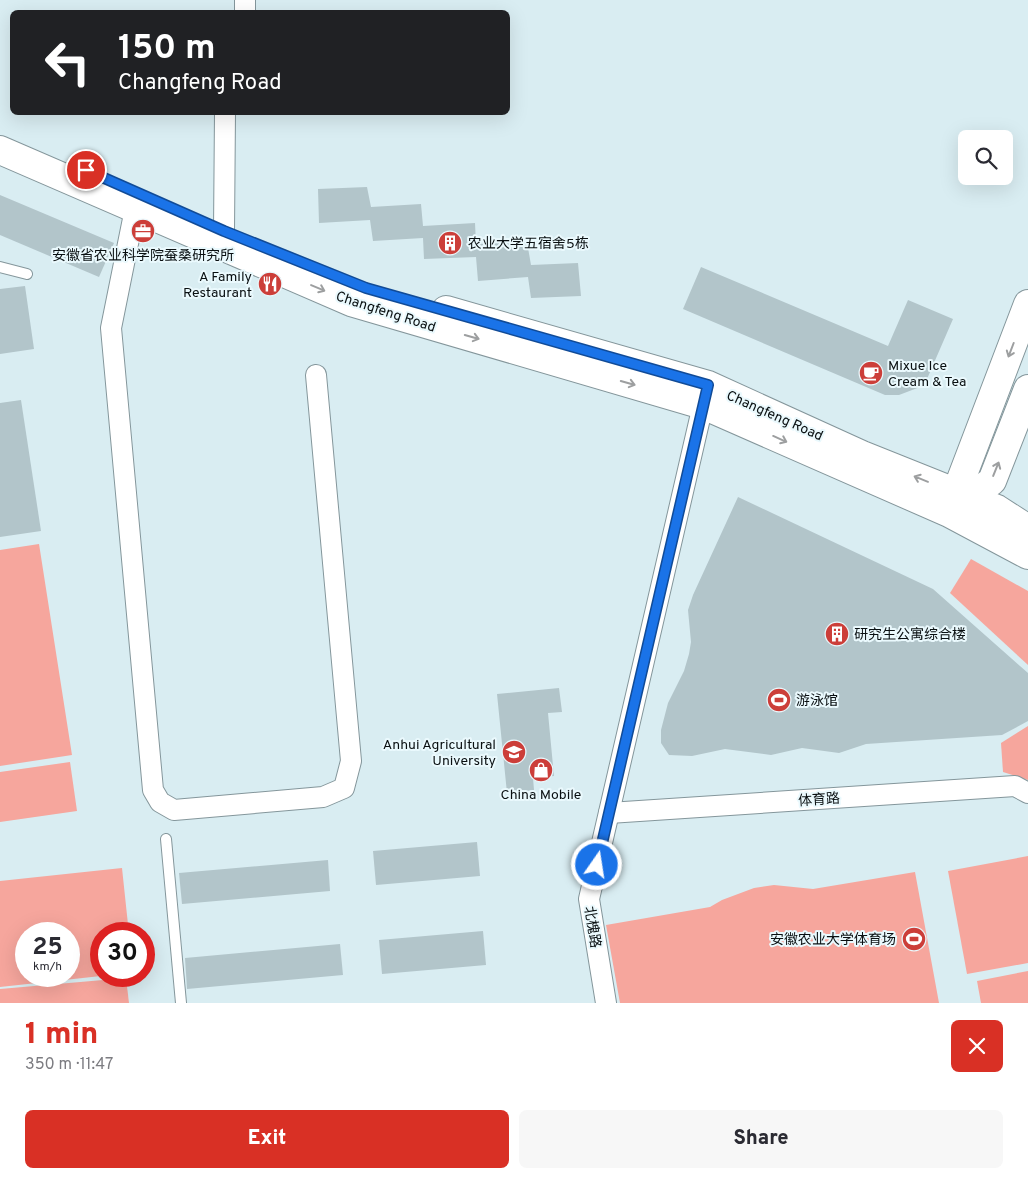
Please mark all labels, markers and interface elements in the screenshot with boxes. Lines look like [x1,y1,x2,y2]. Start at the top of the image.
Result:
text: 150 m [118,27,216,71]
icon: left [35,30,100,95]
text: Changfeng Road [118,70,282,97]
map controls [958,130,1013,185]
button: search [958,130,1013,185]
pin [65,149,107,191]
icon: arrive [72,156,100,184]
office icon: 安徽省农业科学院蚕桑研究所 [130,218,156,244]
building icon: 农业大学五宿舍5栋 [437,230,463,256]
place label: 农业大学五宿舍5栋 [468,235,589,253]
place label: 安徽省农业科学院蚕桑研究所 [52,248,234,265]
place label: A Family Restaurant [183,269,252,302]
restaurant icon: A Family Restaurant [257,271,283,297]
one-way arrow [310,283,325,293]
street label: Changfeng Road [333,288,438,337]
one-way arrow [464,333,480,343]
one-way arrow [1006,342,1015,357]
place label: Mixue Ice Cream & Tea [888,358,966,391]
cafe icon: Mixue Ice Cream & Tea [858,360,884,386]
one-way arrow [620,379,636,389]
street label: Changfeng Road [723,387,825,445]
one-way arrow [772,435,787,445]
one-way arrow [992,462,1002,477]
one-way arrow [914,473,929,483]
building icon: 研究生公寓综合楼 [824,621,850,647]
place label: 研究生公寓综合楼 [854,626,966,644]
sports icon: 游泳馆 [766,687,792,713]
place label: 游泳馆 [796,693,838,710]
place label: Anhui Agricultural University [383,737,496,770]
school or university icon: Anhui Agricultural University [501,739,527,765]
shop icon: China Mobile [528,757,554,783]
place label: China Mobile [501,787,581,804]
street label: 体育路 [798,791,841,810]
position arrow [570,838,622,890]
street label: 北槐路 [580,905,604,949]
speed limit sign: 30 [90,922,155,987]
sports icon: 安徽农业大学体育场 [901,926,927,952]
text: 25 [32,932,63,964]
place label: 安徽农业大学体育场 [770,932,896,949]
text: km/h [33,959,62,975]
text: 1 min [25,1017,98,1054]
button: close [951,1020,1003,1072]
text: 350 m · 11:47 [25,1055,113,1075]
button: Exit [25,1110,509,1168]
button: Share [519,1110,1003,1168]

